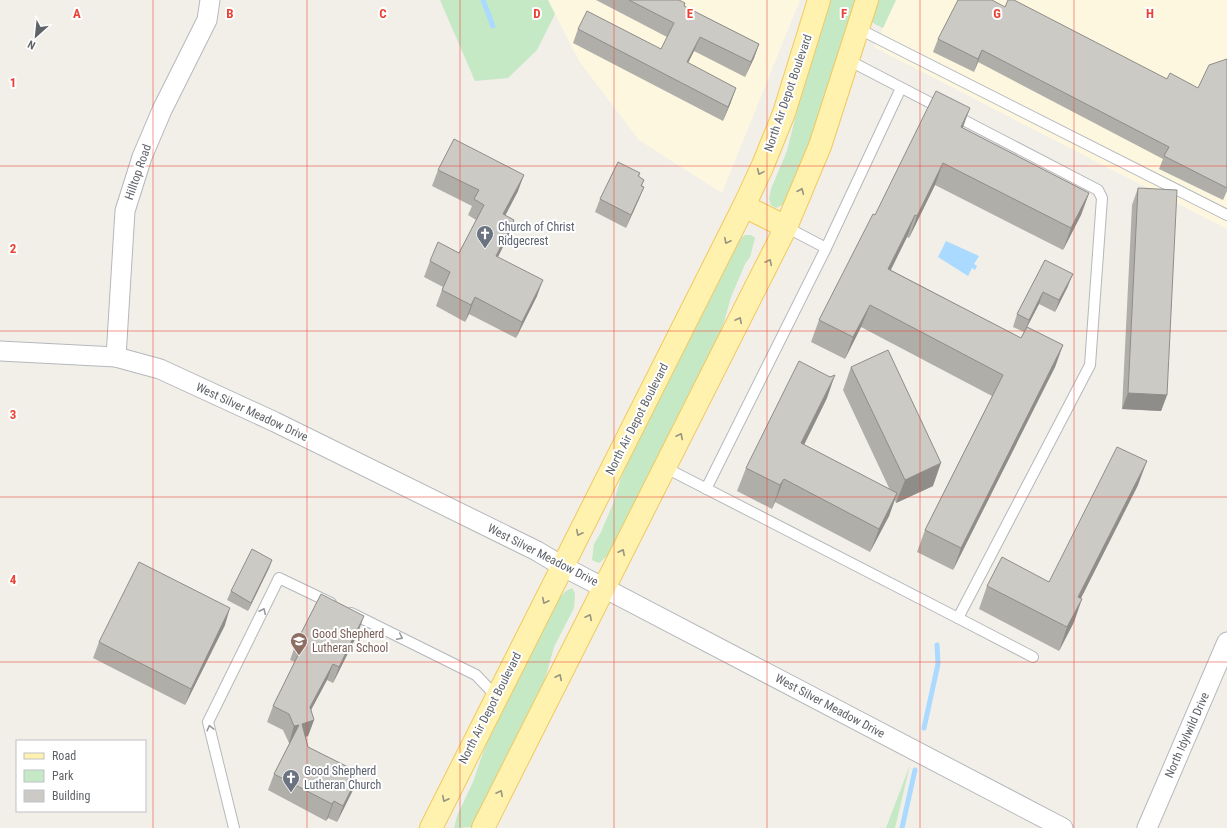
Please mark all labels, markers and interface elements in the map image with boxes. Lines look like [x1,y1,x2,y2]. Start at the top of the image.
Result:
text: A [73,6,81,21]
text: B [226,6,234,21]
text: C [379,6,387,21]
text: D [533,6,541,21]
text: E [687,6,694,21]
text: F [841,6,847,21]
text: G [993,6,1001,21]
text: H [1146,6,1154,21]
north arrow [16,16,56,56]
street label: North Air Depot Boulevard [761,32,815,154]
text: N [26,37,38,52]
text: 1 [10,75,16,90]
street label: Hilltop Road [122,142,154,202]
one-way arrow [756,169,764,176]
one-way arrow [797,188,805,195]
place label: Church of Christ Ridgecrest [498,220,575,248]
church icon: Church of Christ Ridgecrest [475,224,495,249]
one-way arrow [724,236,732,244]
text: 2 [10,241,17,256]
one-way arrow [764,258,771,266]
one-way arrow [734,317,742,325]
street label: North Air Depot Boulevard [603,361,671,477]
street label: West Silver Meadow Drive [194,380,311,444]
text: 3 [10,407,16,422]
one-way arrow [675,433,683,440]
street label: West Silver Meadow Drive [485,521,601,589]
one-way arrow [576,528,584,536]
one-way arrow [617,549,624,557]
text: 4 [10,572,17,587]
one-way arrow [542,596,549,604]
one-way arrow [258,608,265,615]
one-way arrow [584,614,592,622]
place label: Good Shepherd Lutheran School [312,627,388,655]
school or university icon: Good Shepherd Lutheran School [289,631,309,656]
one-way arrow [396,633,403,640]
street label: North Air Depot Boulevard [456,650,524,766]
street label: West Silver Meadow Drive [773,671,888,741]
one-way arrow [554,674,562,681]
street label: North Idylwild Drive [1162,690,1212,780]
one-way arrow [206,725,214,731]
legend [16,740,146,812]
text: Road [52,749,76,763]
place label: Good Shepherd Lutheran Church [304,764,381,792]
church icon: Good Shepherd Lutheran Church [281,768,301,793]
text: Park [52,769,74,783]
text: Building [52,789,90,803]
one-way arrow [495,790,503,797]
one-way arrow [442,795,450,802]

